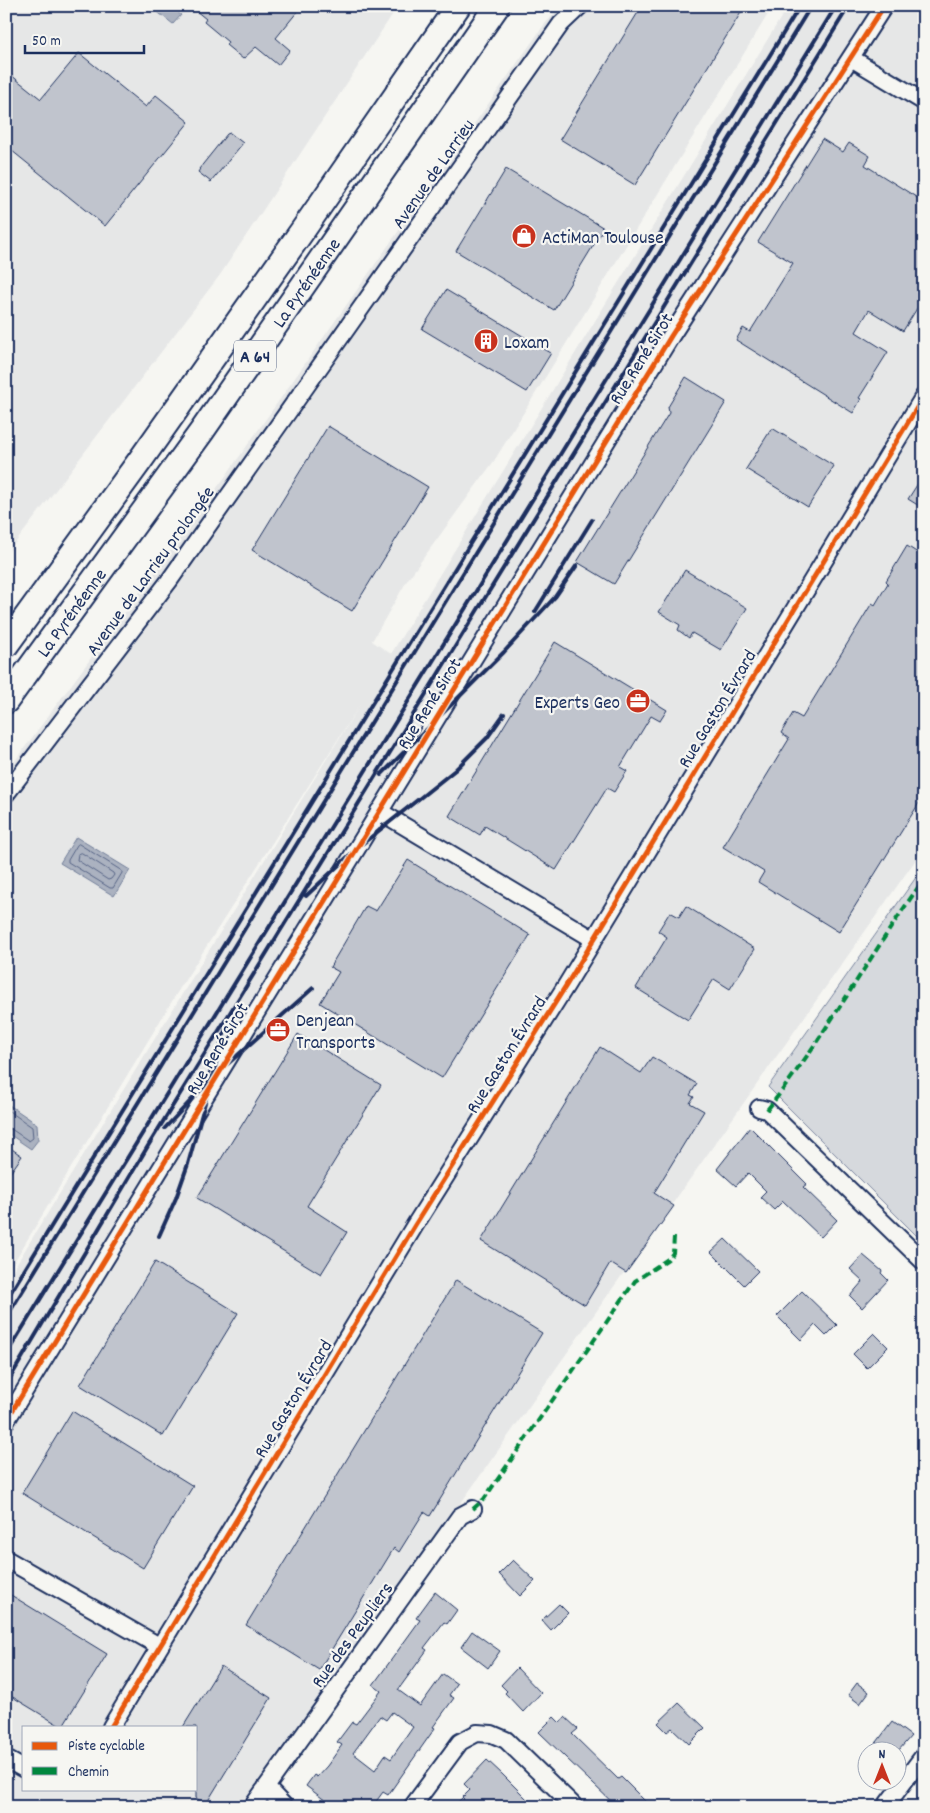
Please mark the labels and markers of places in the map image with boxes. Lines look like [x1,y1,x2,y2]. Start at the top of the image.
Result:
shop icon: ActiMan Toulouse [511,223,537,249]
place label: ActiMan Toulouse [542,226,664,253]
building icon: Loxam [473,328,499,354]
place label: Loxam [504,331,549,358]
office icon: Experts Geo [625,688,651,714]
place label: Experts Geo [534,691,620,718]
place label: Denjean Transports [296,1009,376,1058]
office icon: Denjean Transports [265,1017,291,1043]

